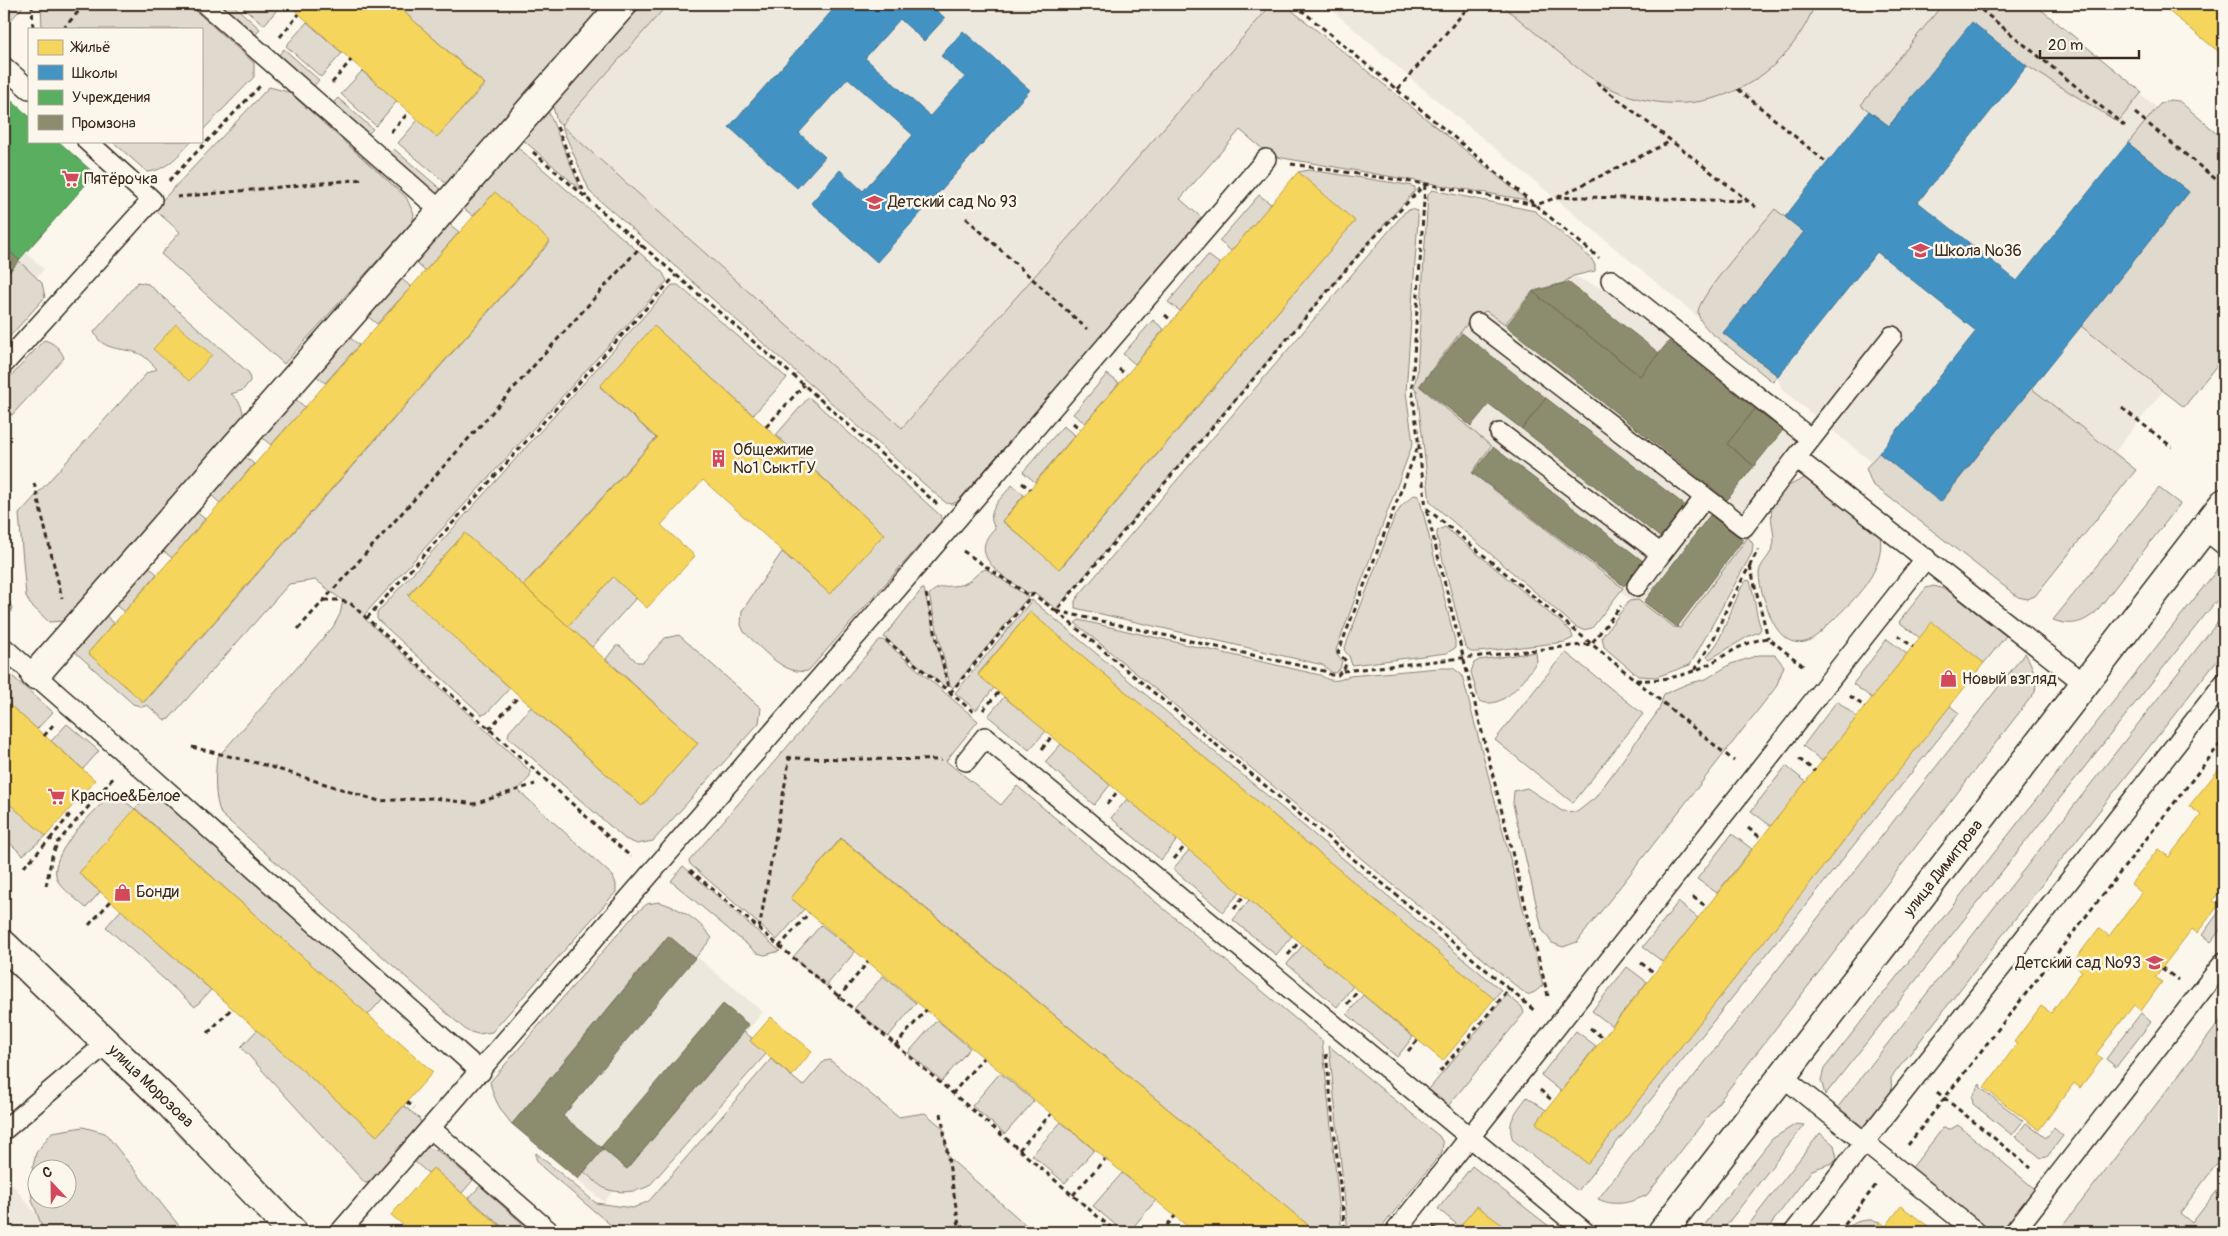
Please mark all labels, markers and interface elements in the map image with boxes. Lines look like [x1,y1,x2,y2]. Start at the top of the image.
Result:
legend [28,28,202,142]
scale bar [2040,28,2139,60]
text: 20 m [2048,36,2083,55]
text: Жильё [70,38,111,57]
text: Школы [72,64,118,83]
text: Учреждения [72,88,150,107]
text: Промзона [72,114,136,133]
supermarket icon: Пятёрочка [60,169,80,189]
place label: Пятёрочка [84,169,158,189]
school or university icon: Детский сад № 93 [864,192,884,212]
place label: Детский сад № 93 [887,192,1017,212]
school or university icon: Школа №36 [1911,241,1931,261]
place label: Школа №36 [1935,241,2022,261]
place label: Общежитие №1 СыктГУ [733,440,816,478]
building icon: Общежитие №1 СыктГУ [709,449,729,469]
shop icon: Новый взгляд [1938,669,1958,689]
place label: Новый взгляд [1962,669,2057,689]
supermarket icon: Красное&Белое [47,786,67,806]
place label: Красное&Белое [71,786,180,806]
street label: улица Димитрова [1898,816,1987,921]
shop icon: Бонди [112,882,132,902]
place label: Бонди [136,882,179,902]
place label: Детский сад №93 [2015,953,2141,973]
school or university icon: Детский сад №93 [2145,953,2165,973]
street label: улица Морозова [103,1039,198,1132]
north arrow [28,1158,78,1208]
text: С [40,1163,55,1182]

